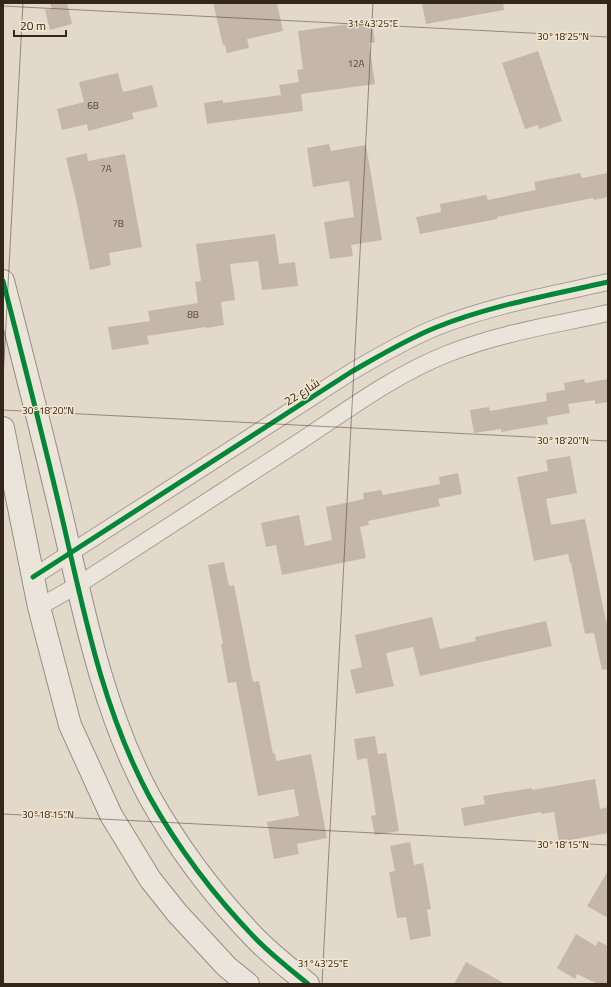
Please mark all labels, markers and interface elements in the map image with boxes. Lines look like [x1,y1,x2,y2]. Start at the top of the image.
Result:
scale bar [14,12,66,38]
text: 20 m [20,14,46,37]
text: 31°43'25"E [348,14,399,33]
text: 30°18'25"N [537,27,589,46]
house number: 12A [347,54,365,73]
house number: 6B [87,96,99,115]
house number: 7A [100,159,112,178]
house number: 7B [112,214,124,233]
house number: 8B [187,305,199,324]
street label: شارع 22 [279,371,325,412]
text: 30°18'20"N [22,401,74,420]
text: 30°18'20"N [537,431,589,450]
text: 30°18'15"N [22,805,74,824]
text: 30°18'15"N [537,835,589,854]
text: 31°43'25"E [298,954,349,973]

